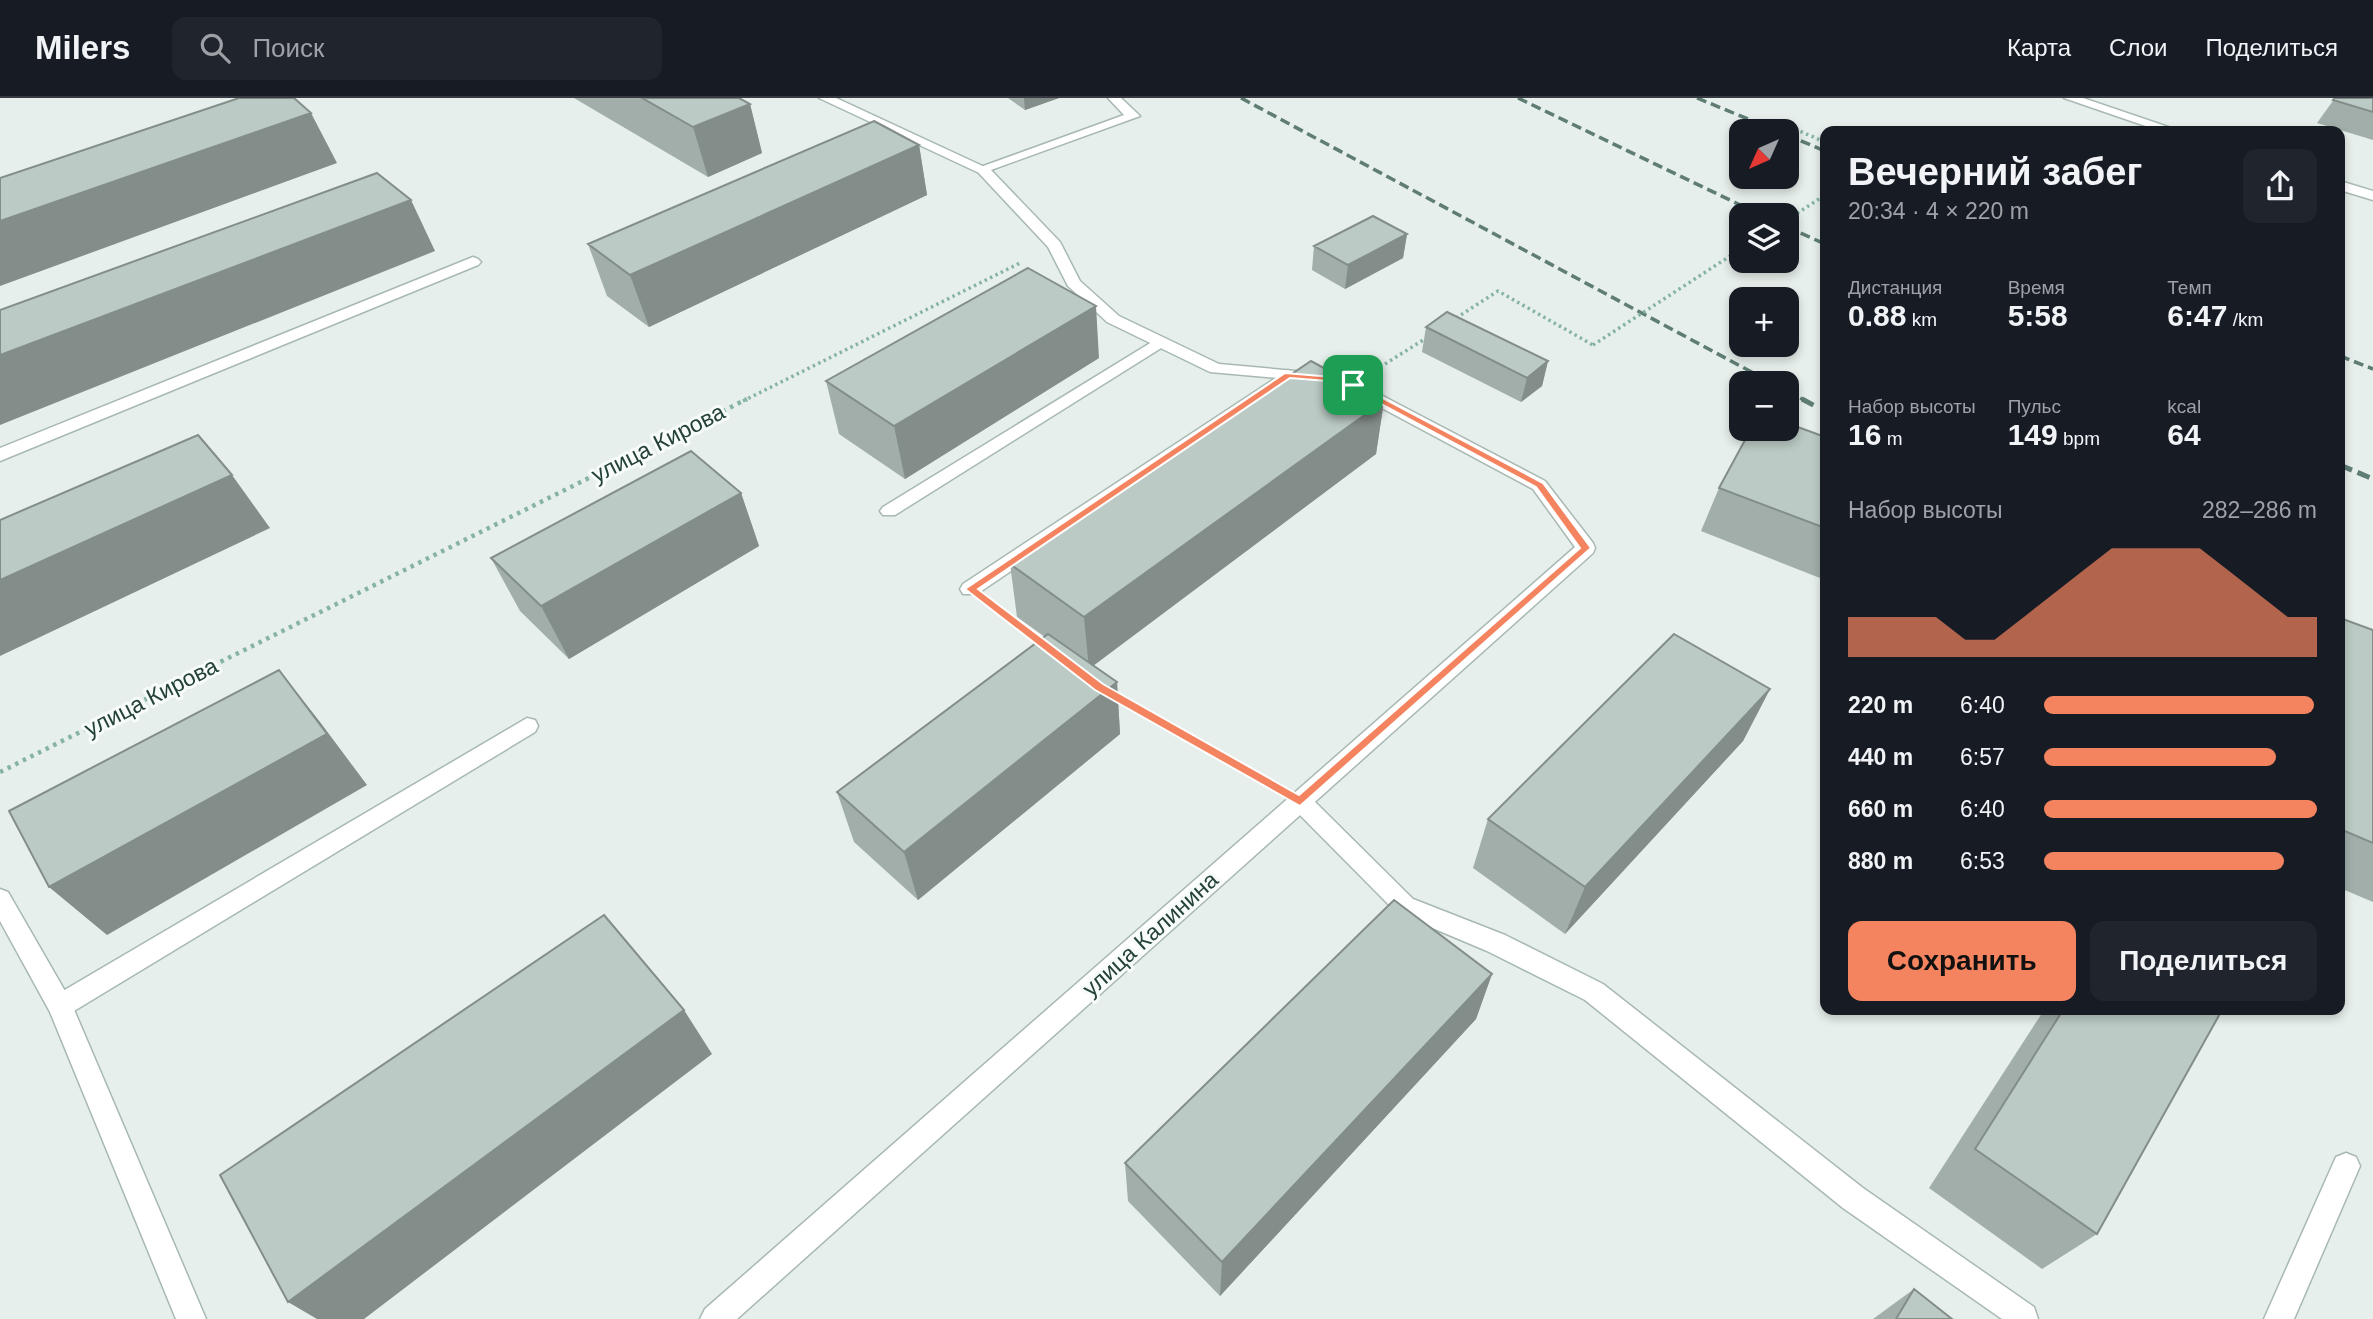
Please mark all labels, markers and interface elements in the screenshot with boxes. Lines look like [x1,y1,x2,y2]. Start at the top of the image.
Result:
search box [172,17,662,80]
text: Milers [35,29,130,66]
icon: search [196,29,234,67]
text: Поиск [252,33,324,63]
text: Карта [2007,34,2071,61]
text: Слои [2109,34,2167,61]
text: Поделиться [2205,34,2338,61]
north arrow [1729,119,1799,189]
map controls [1729,119,1799,441]
button: share [2243,149,2317,223]
text: Вечерний забег [1848,151,2142,193]
text: 20:34 · 4 × 220 m [1848,198,2029,224]
button: layers [1729,203,1799,273]
text: Дистанция [1848,277,1942,298]
text: Время [2008,277,2065,298]
text: Темп [2167,277,2212,298]
button: + [1729,287,1799,357]
text: 0.88 [1848,299,1906,332]
text: 5:58 [2008,299,2068,332]
text: 6:47 [2167,299,2227,332]
text: km [1906,309,1937,330]
text: /km [2227,309,2263,330]
pin [1323,355,1383,415]
icon: arrive [1334,366,1372,404]
button: − [1729,371,1799,441]
text: Набор высоты [1848,396,1976,417]
text: Пульс [2008,396,2061,417]
text: kcal [2167,396,2201,417]
street label: улица Кирова [587,398,729,488]
text: 16 [1848,418,1881,451]
text: 149 [2008,418,2058,451]
text: 64 [2167,418,2201,451]
text: m [1881,428,1902,449]
text: bpm [2058,428,2100,449]
text: Набор высоты [1848,497,2002,523]
text: 282–286 m [2202,497,2317,523]
street label: улица Кирова [80,652,222,742]
text: 220 m [1848,692,1913,718]
text: 6:40 [1960,692,2005,718]
text: 440 m [1848,744,1913,770]
text: 6:57 [1960,744,2005,770]
text: 660 m [1848,796,1913,822]
text: 6:40 [1960,796,2005,822]
text: 880 m [1848,848,1913,874]
text: 6:53 [1960,848,2005,874]
street label: улица Калинина [1077,866,1223,1002]
button: Сохранить [1848,921,2076,1001]
button: Поделиться [2090,921,2317,1001]

